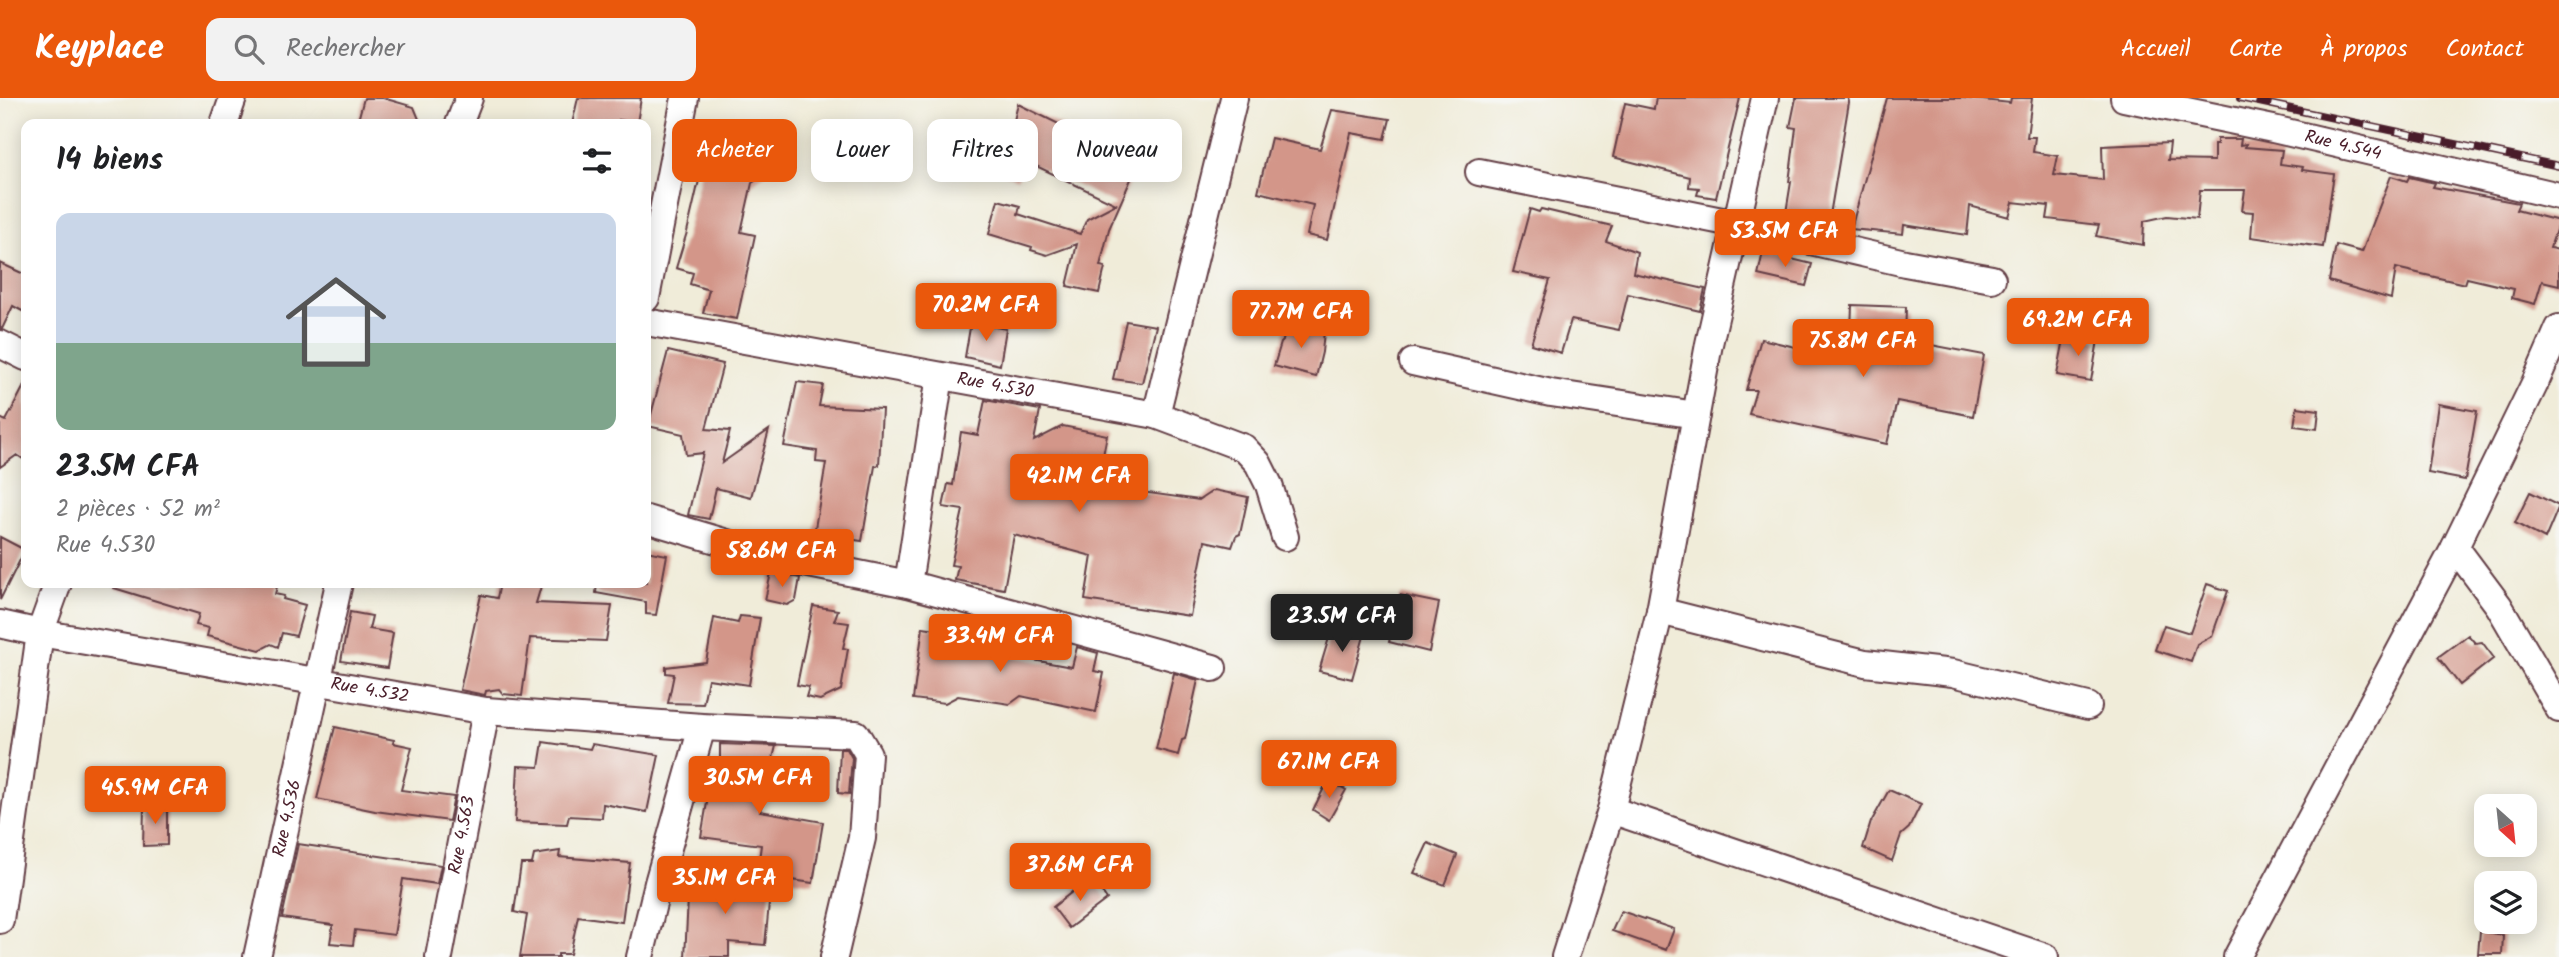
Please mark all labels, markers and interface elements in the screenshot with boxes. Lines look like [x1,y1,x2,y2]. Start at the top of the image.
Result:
search box [206,18,696,81]
text: Keyplace [35,23,164,76]
text: Rechercher [286,28,404,70]
icon: search [230,30,268,68]
text: Accueil [2121,30,2191,69]
text: Carte [2229,30,2282,69]
text: À propos [2320,30,2407,69]
text: Contact [2445,30,2524,69]
chip: Acheter [672,119,797,182]
chip: Louer [811,119,913,182]
chip: Filtres [927,119,1038,182]
chip: Nouveau [1052,119,1182,182]
street label: Rue 4.544 [2302,122,2384,168]
text: 14 biens [56,137,163,185]
icon: filters [578,142,616,180]
pin: 53.5M CFA [1705,209,1865,269]
text: 53.5M CFA [1731,214,1839,250]
icon: home [273,259,399,385]
pin: 70.2M CFA [906,284,1066,343]
text: 70.2M CFA [932,288,1040,324]
pin: 77.7M CFA [1221,290,1381,350]
text: 77.7M CFA [1248,295,1354,331]
pin: 69.2M CFA [1998,299,2158,358]
text: 69.2M CFA [2023,303,2133,339]
pin: 75.8M CFA [1783,320,1943,379]
text: 75.8M CFA [1809,324,1917,360]
street label: Rue 4.530 [954,364,1036,407]
text: 23.5M CFA [56,444,200,492]
pin: 42.1M CFA [999,454,1159,514]
text: 42.1M CFA [1026,459,1132,495]
text: 2 pièces · 52 m² [56,492,220,528]
text: Rue 4.530 [56,528,155,564]
pin: 58.6M CFA [702,530,862,589]
text: 58.6M CFA [727,534,837,570]
pin: 23.5M CFA [1262,594,1422,654]
text: 23.5M CFA [1287,599,1397,635]
pin: 33.4M CFA [920,614,1080,674]
text: 33.4M CFA [945,619,1055,655]
street label: Rue 4.532 [328,670,411,712]
pin: 67.1M CFA [1249,740,1409,800]
text: 67.1M CFA [1277,745,1381,781]
pin: 30.5M CFA [679,756,839,816]
text: 30.5M CFA [705,761,813,797]
pin: 45.9M CFA [75,766,235,826]
text: 45.9M CFA [101,771,209,807]
street label: Rue 4.536 [265,777,310,860]
street label: Rue 4.563 [441,794,484,877]
north arrow [2474,794,2538,858]
map controls [2474,794,2537,934]
pin: 37.6M CFA [1000,844,1160,903]
text: 37.6M CFA [1026,848,1134,884]
pin: 35.1M CFA [645,856,805,916]
text: 35.1M CFA [673,861,777,897]
button: layers [2474,871,2537,934]

